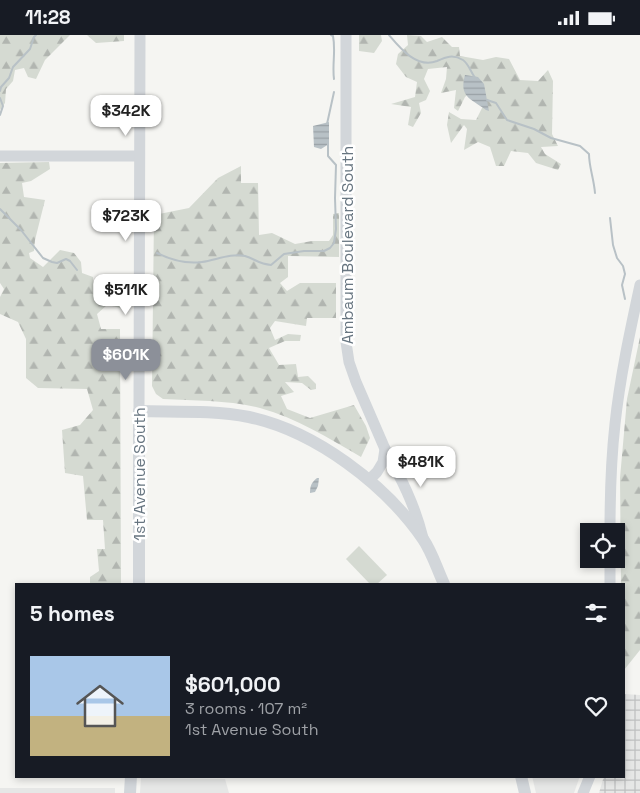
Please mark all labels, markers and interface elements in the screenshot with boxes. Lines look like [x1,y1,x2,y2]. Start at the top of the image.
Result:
text: 11:28 [25,5,71,30]
pin: $342K [91,94,161,137]
text: $342K [101,100,151,121]
street label: Ambaum Boulevard South [337,146,358,344]
pin: $723K [91,199,161,242]
text: $723K [102,205,150,226]
pin: $511K [91,273,161,316]
text: $511K [104,279,148,300]
pin: $601K [91,339,161,381]
text: $601K [102,344,150,365]
street label: 1st Avenue South [129,407,150,541]
pin: $481K [386,445,456,488]
text: $481K [398,451,444,472]
map controls [580,523,625,568]
button: locate [580,523,625,568]
icon: filters [582,599,610,627]
text: 5 homes [30,600,115,627]
text: $601,000 [185,671,281,698]
icon: home [70,676,130,736]
icon: heart [582,692,610,720]
text: 3 rooms · 107 m² [185,698,307,719]
text: 1st Avenue South [185,719,318,740]

